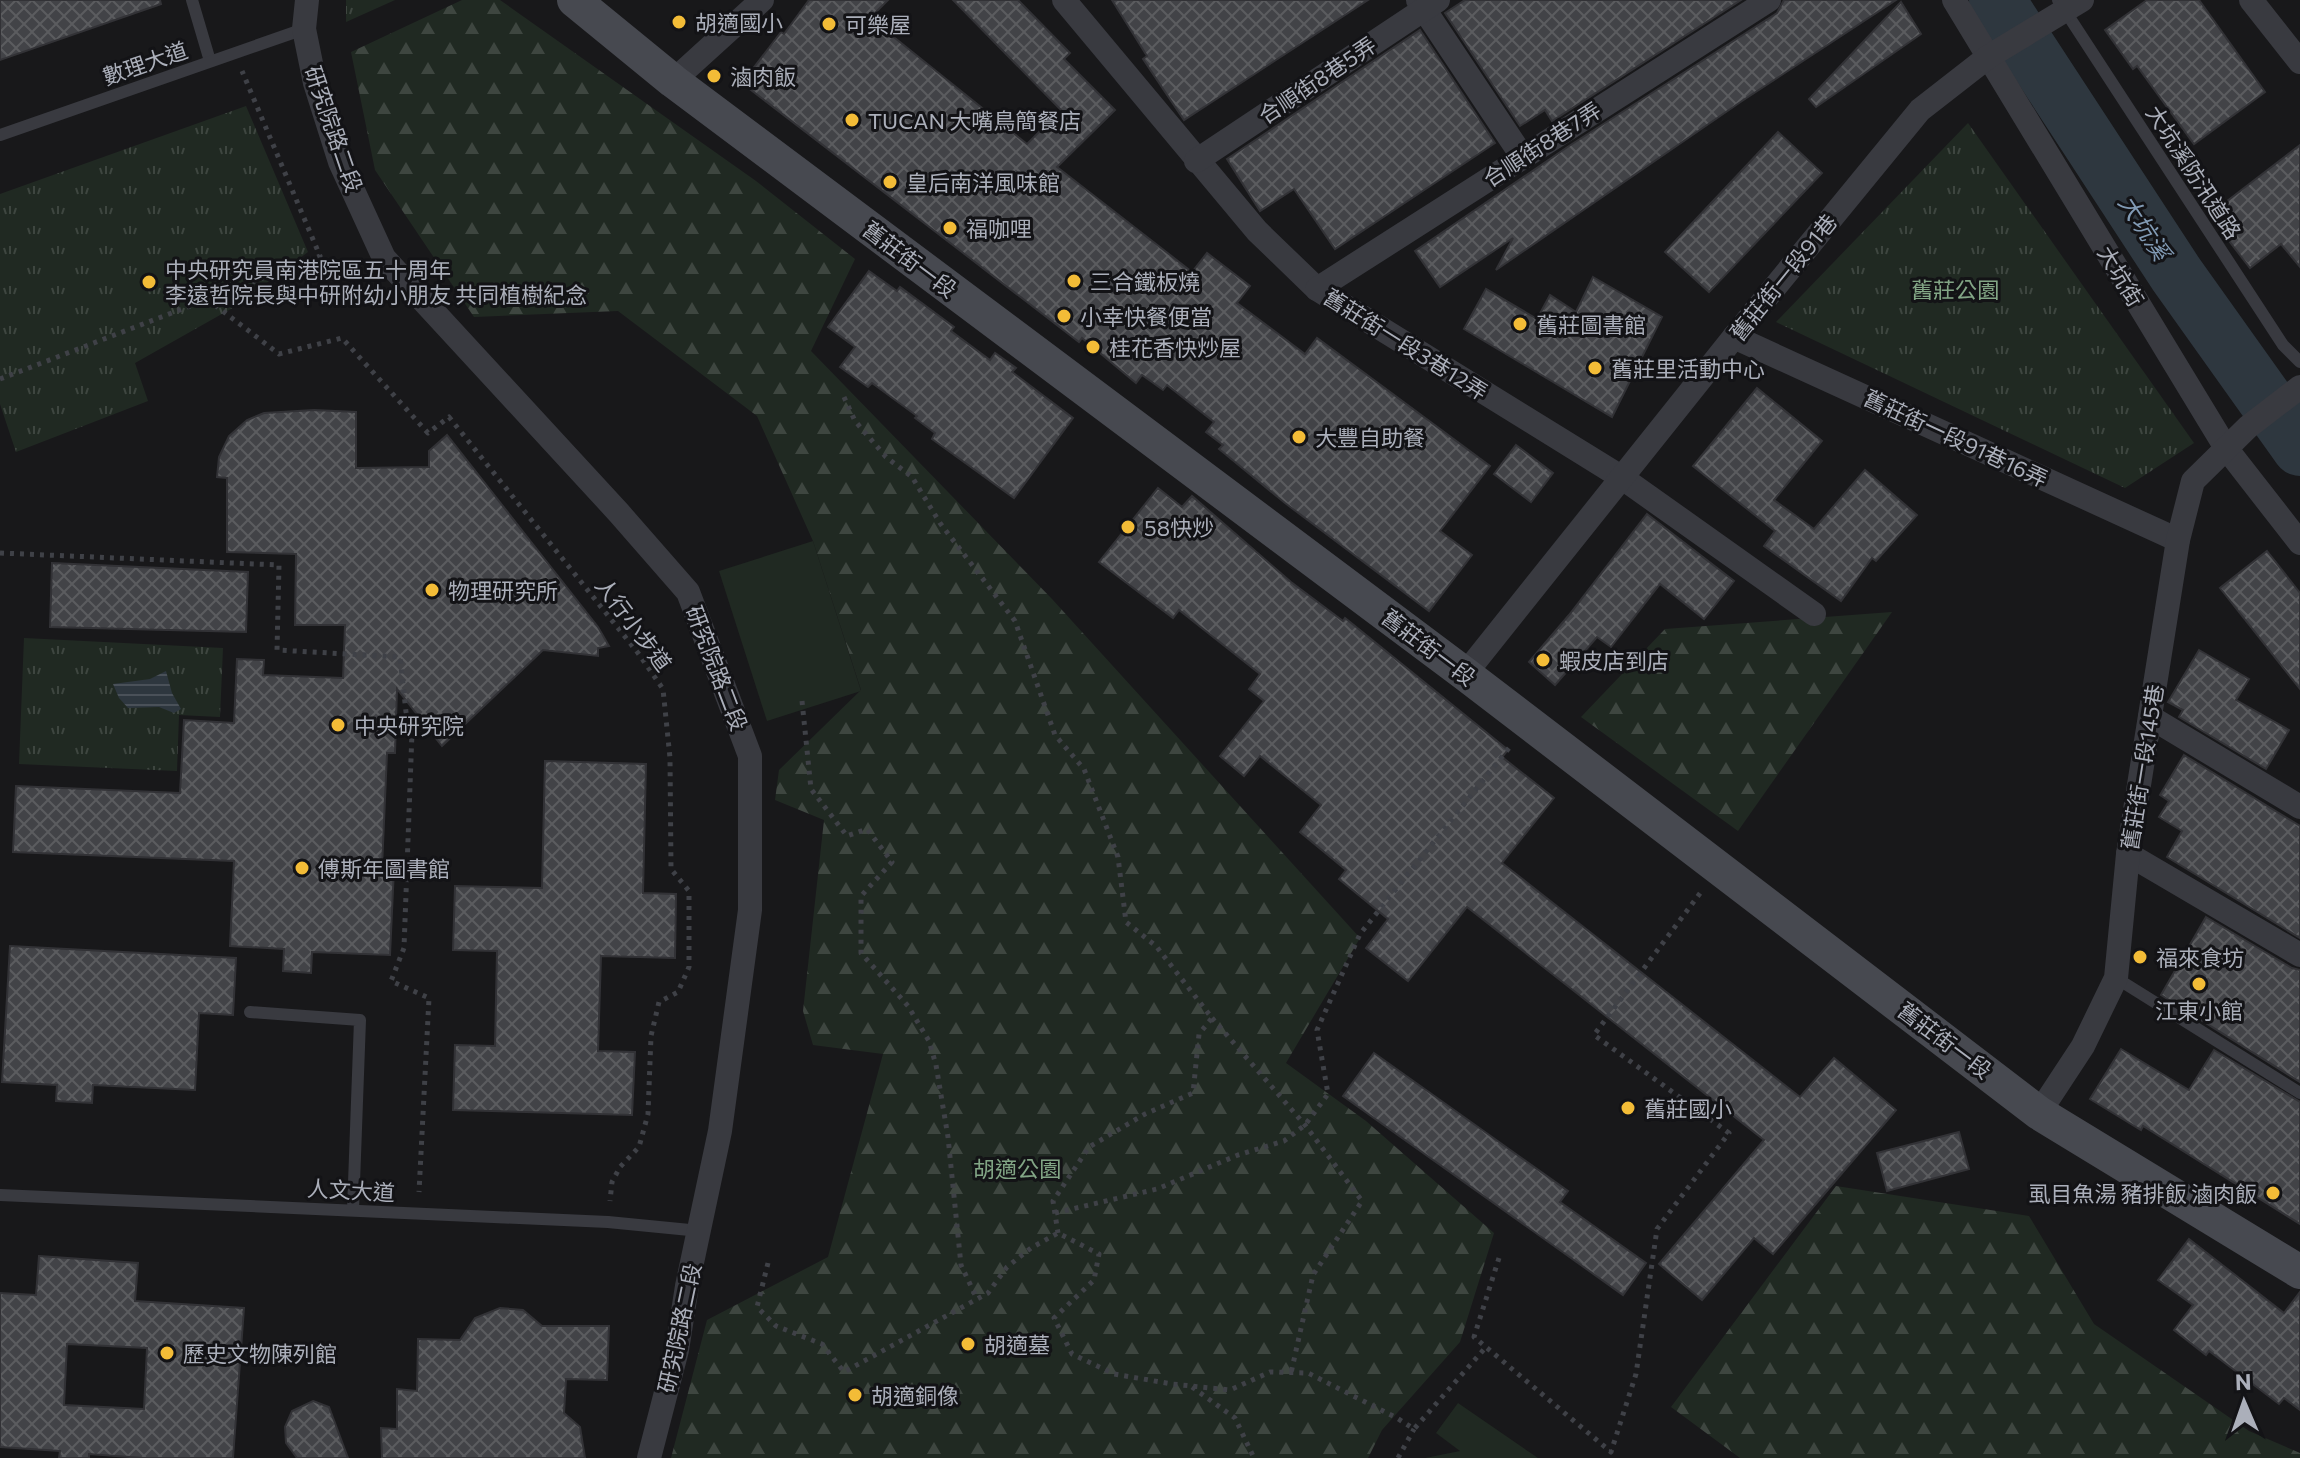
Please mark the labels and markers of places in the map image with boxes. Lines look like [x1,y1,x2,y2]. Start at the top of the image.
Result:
place label: 胡適國小 [695,9,783,36]
place label: 可樂屋 [845,11,911,38]
marker: 胡適國小 [670,13,688,31]
marker: 可樂屋 [820,15,838,33]
place label: 滷肉飯 [730,63,796,90]
marker: 滷肉飯 [705,67,723,85]
place label: TUCAN 大嘴鳥簡餐店 [868,107,1081,134]
marker: TUCAN 大嘴鳥簡餐店 [843,111,861,129]
place label: 皇后南洋風味館 [906,169,1060,196]
marker: 皇后南洋風味館 [881,173,899,191]
place label: 福咖哩 [966,215,1032,242]
marker: 福咖哩 [941,219,959,237]
place label: 中央研究員南港院區五十周年 李遠哲院長與中研附幼小朋友 共同植樹紀念 [165,256,587,308]
place label: 三合鐵板燒 [1090,268,1200,295]
marker: 三合鐵板燒 [1065,272,1083,290]
marker: 中央研究員南港院區五十周年 李遠哲院長與中研附幼小朋友 共同植樹紀念 [140,273,158,291]
place label: 小幸快餐便當 [1080,303,1212,330]
marker: 小幸快餐便當 [1055,307,1073,325]
place label: 舊莊圖書館 [1536,311,1646,338]
marker: 舊莊圖書館 [1511,315,1529,333]
place label: 桂花香快炒屋 [1109,334,1241,361]
marker: 桂花香快炒屋 [1084,338,1102,356]
place label: 舊莊里活動中心 [1611,355,1765,382]
marker: 舊莊里活動中心 [1586,359,1604,377]
place label: 大豐自助餐 [1315,424,1425,451]
marker: 大豐自助餐 [1290,428,1308,446]
place label: 58快炒 [1144,514,1214,541]
marker: 58快炒 [1119,518,1137,536]
place label: 物理研究所 [448,577,558,604]
marker: 物理研究所 [423,581,441,599]
place label: 蝦皮店到店 [1559,647,1669,674]
marker: 蝦皮店到店 [1534,651,1552,669]
place label: 中央研究院 [354,712,464,739]
marker: 中央研究院 [329,716,347,734]
place label: 傅斯年圖書館 [318,855,450,882]
marker: 傅斯年圖書館 [293,859,311,877]
place label: 福來食坊 [2156,944,2244,971]
marker: 福來食坊 [2131,948,2149,966]
marker: 江東小館 [2190,975,2208,993]
place label: 江東小館 [2155,997,2243,1024]
place label: 舊莊國小 [1644,1095,1732,1122]
marker: 舊莊國小 [1619,1099,1637,1117]
place label: 虱目魚湯 豬排飯 滷肉飯 [2029,1180,2257,1207]
marker: 虱目魚湯 豬排飯 滷肉飯 [2264,1184,2282,1202]
place label: 胡適墓 [984,1331,1050,1358]
marker: 胡適墓 [959,1335,977,1353]
place label: 歷史文物陳列館 [183,1340,337,1367]
marker: 歷史文物陳列館 [158,1344,176,1362]
place label: 胡適銅像 [871,1382,959,1409]
marker: 胡適銅像 [846,1386,864,1404]

